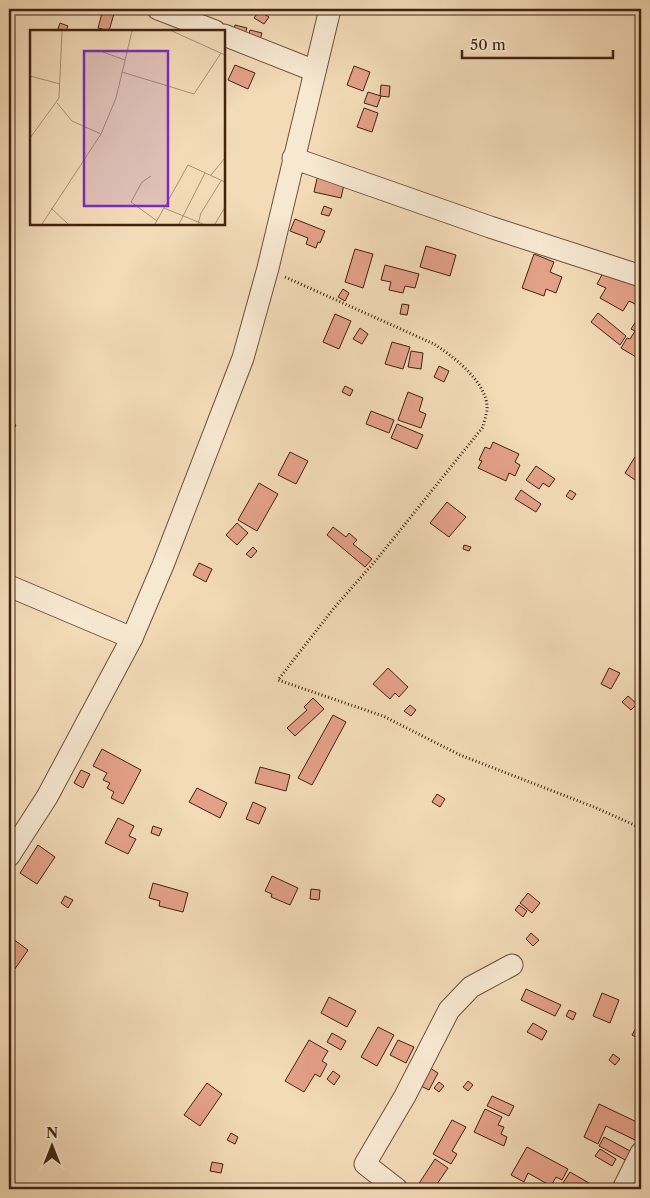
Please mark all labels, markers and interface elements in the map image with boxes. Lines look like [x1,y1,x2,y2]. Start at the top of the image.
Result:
scale bar [462,28,614,60]
inset map [30,30,225,225]
text: 50 m [470,35,506,54]
north arrow [28,1120,78,1170]
text: N [46,1124,58,1142]

